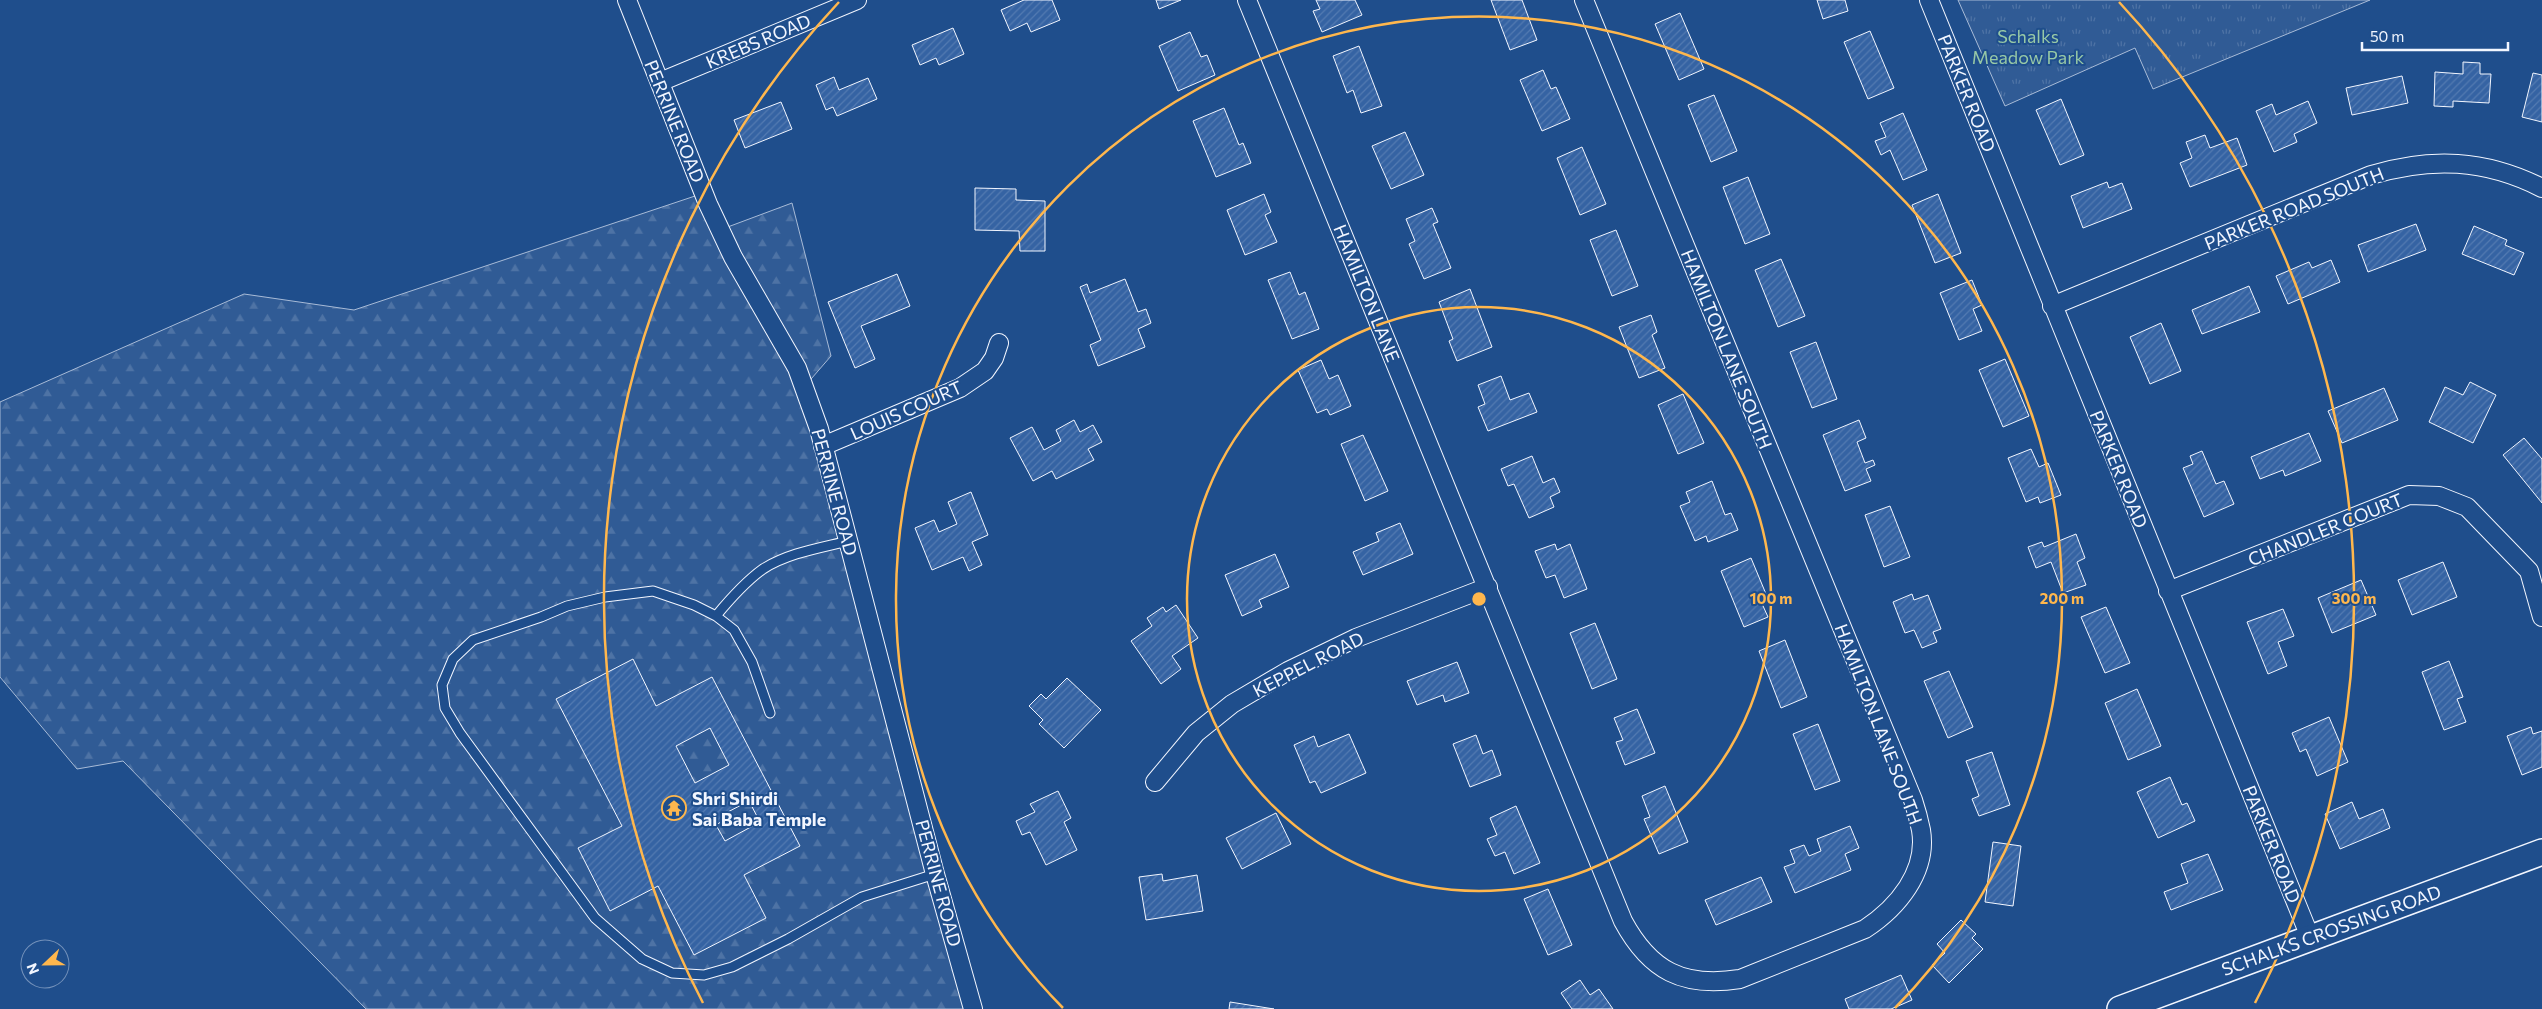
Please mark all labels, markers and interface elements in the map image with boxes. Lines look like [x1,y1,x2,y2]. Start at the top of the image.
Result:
street label: KREBS ROAD [702,9,814,73]
scale bar [2362,20,2508,52]
park label: Schalks Meadow Park [1972,25,2084,68]
text: 50 m [2370,27,2404,45]
street label: PARKER ROAD [1933,31,2001,155]
street label: PERRINE ROAD [640,56,710,186]
street label: PARKER ROAD SOUTH [2201,162,2387,254]
street label: HAMILTON LANE [1329,221,1405,365]
street label: HAMILTON LANE SOUTH [1677,246,1777,452]
street label: LOUIS COURT [847,375,965,445]
street label: PARKER ROAD [2085,407,2153,531]
street label: PERRINE ROAD [807,426,863,558]
street label: CHANDLER COURT [2244,488,2406,570]
text: 100 m [1750,589,1792,607]
text: 200 m [2040,589,2084,607]
text: 300 m [2332,589,2376,607]
centre of rings [1470,590,1488,608]
street label: HAMILTON LANE SOUTH [1831,620,1927,828]
street label: KEPPEL ROAD [1249,627,1367,701]
street label: PARKER ROAD [2238,782,2306,906]
place label: Shri Shirdi Sai Baba Temple [692,787,826,830]
temple icon: Shri Shirdi Sai Baba Temple [661,795,687,821]
street label: PERRINE ROAD [911,817,967,949]
street label: SCHALKS CROSSING ROAD [2218,880,2444,980]
north arrow [20,939,70,989]
text: N [23,961,42,977]

